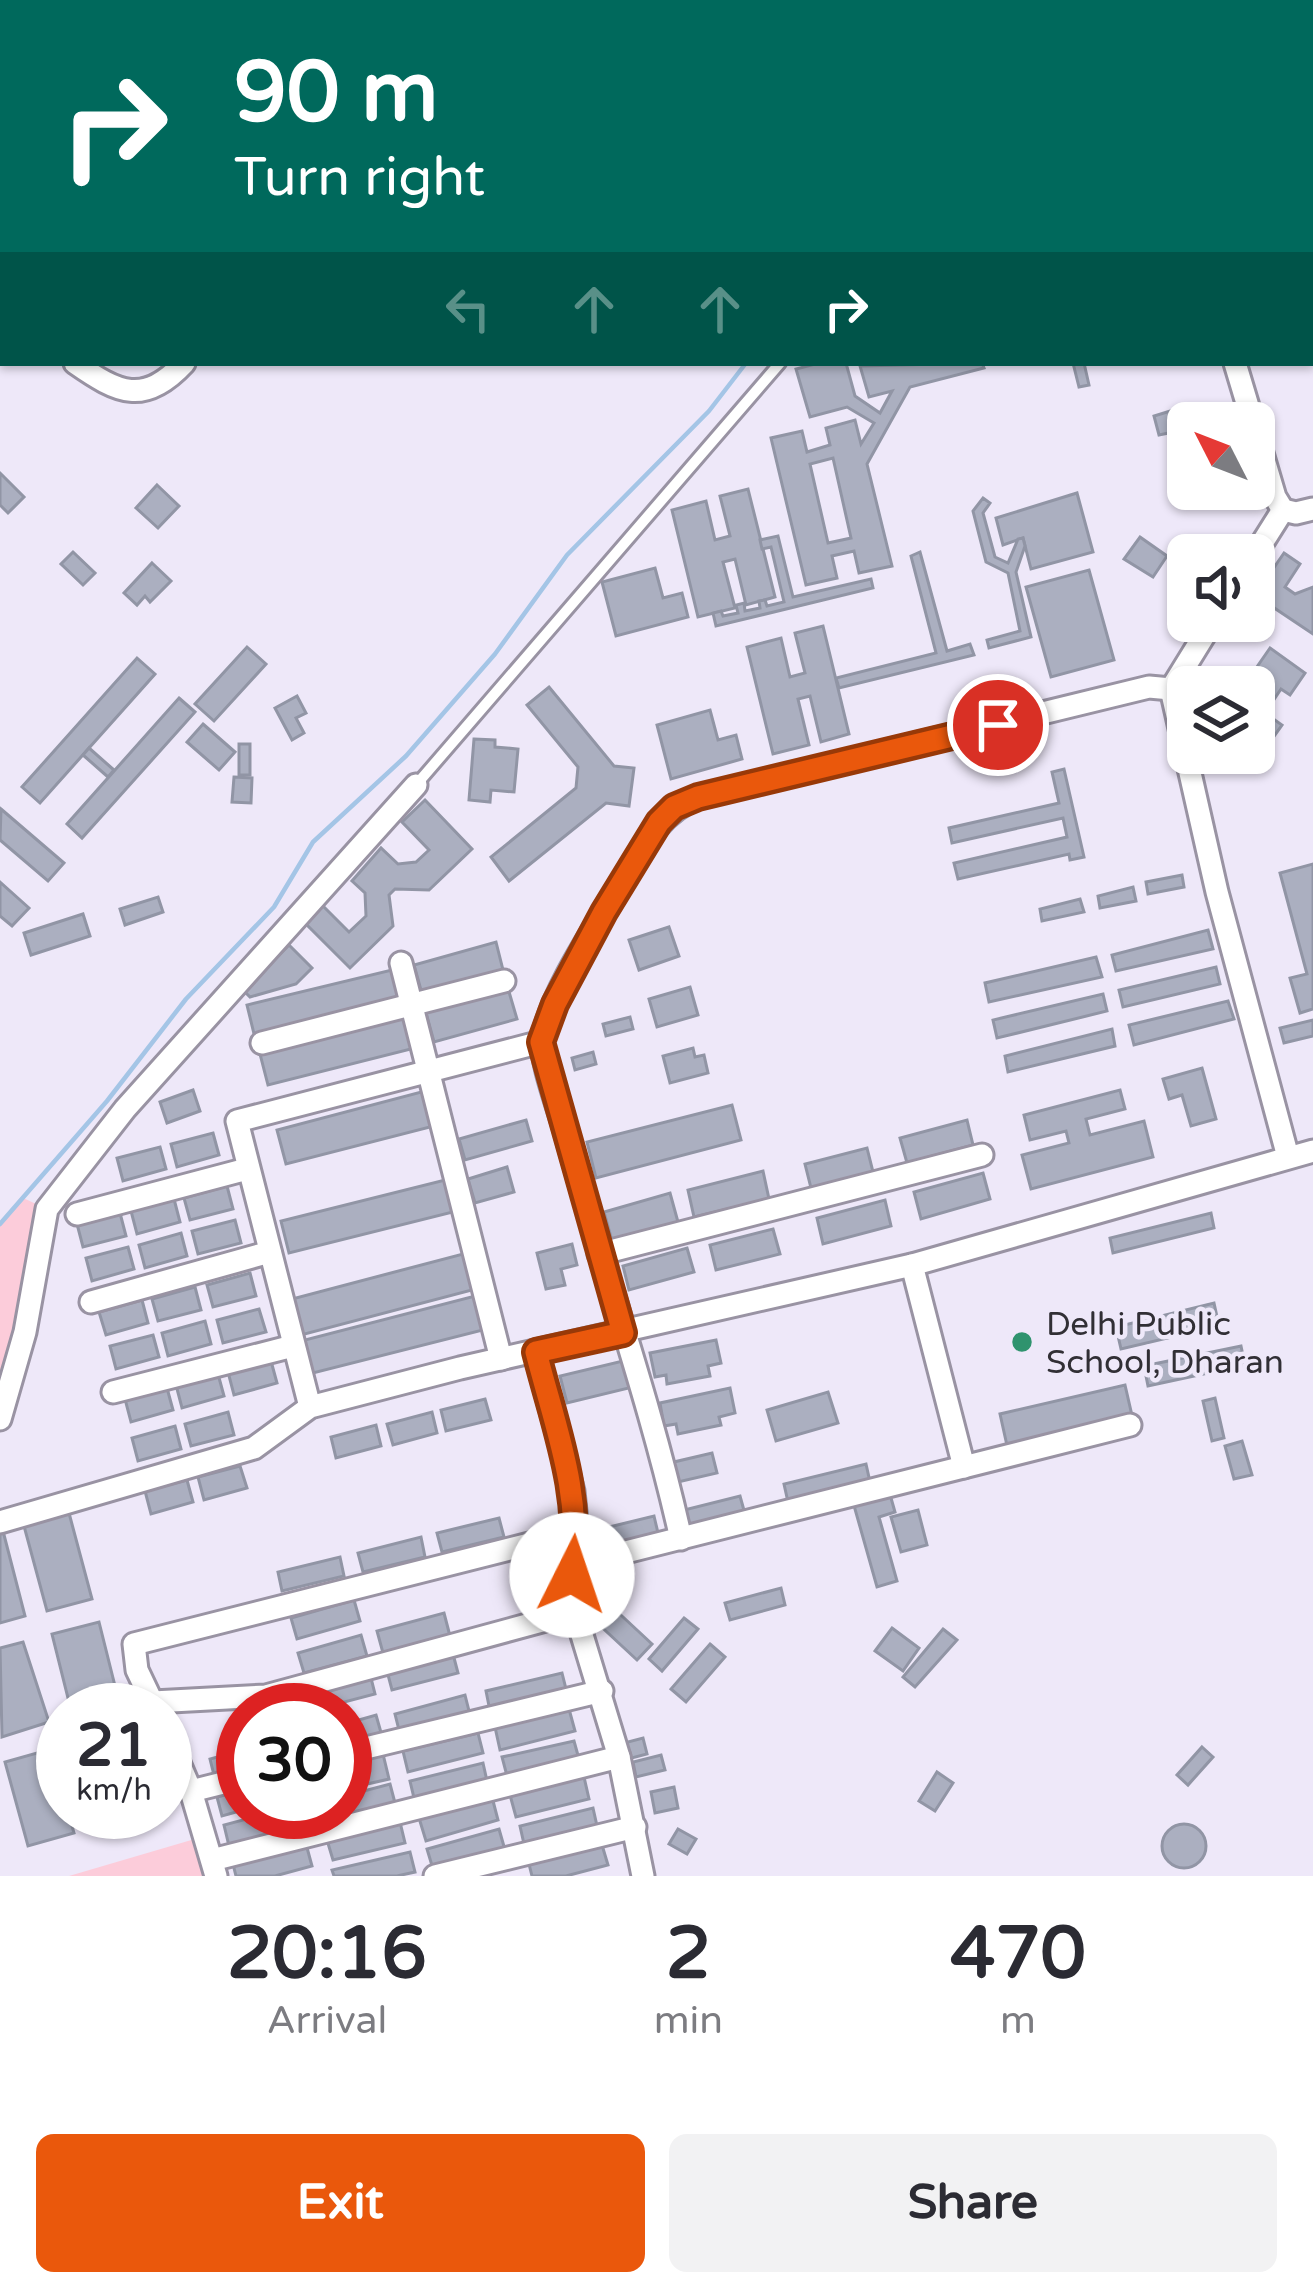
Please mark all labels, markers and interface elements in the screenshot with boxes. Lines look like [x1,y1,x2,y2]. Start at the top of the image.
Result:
text: 90 m [234,43,438,144]
icon: right [36,48,192,204]
text: Turn right [234,145,485,210]
icon: left [435,276,501,342]
icon: ahead [561,276,627,342]
icon: ahead [687,276,753,342]
icon: right [813,276,879,342]
north arrow [1167,402,1275,510]
map controls [1167,402,1275,774]
button: sound [1167,534,1275,642]
button: layers [1167,666,1275,774]
pin [947,674,1049,776]
icon: arrive [965,692,1031,758]
place label: Delhi Public School, Dharan [1046,1305,1284,1382]
marker: Delhi Public School, Dharan [1009,1329,1035,1355]
position arrow [509,1512,635,1638]
speed limit sign: 30 [216,1683,372,1839]
text: 21 [76,1710,152,1782]
text: km/h [76,1772,152,1809]
text: 20:16 [227,1911,427,1998]
text: 2 [666,1911,711,1998]
text: 470 [950,1911,1086,1998]
text: Arrival [267,1997,387,2044]
text: min [654,1997,723,2044]
text: m [1000,1997,1036,2044]
button: Exit [36,2134,645,2272]
button: Share [669,2134,1277,2272]

